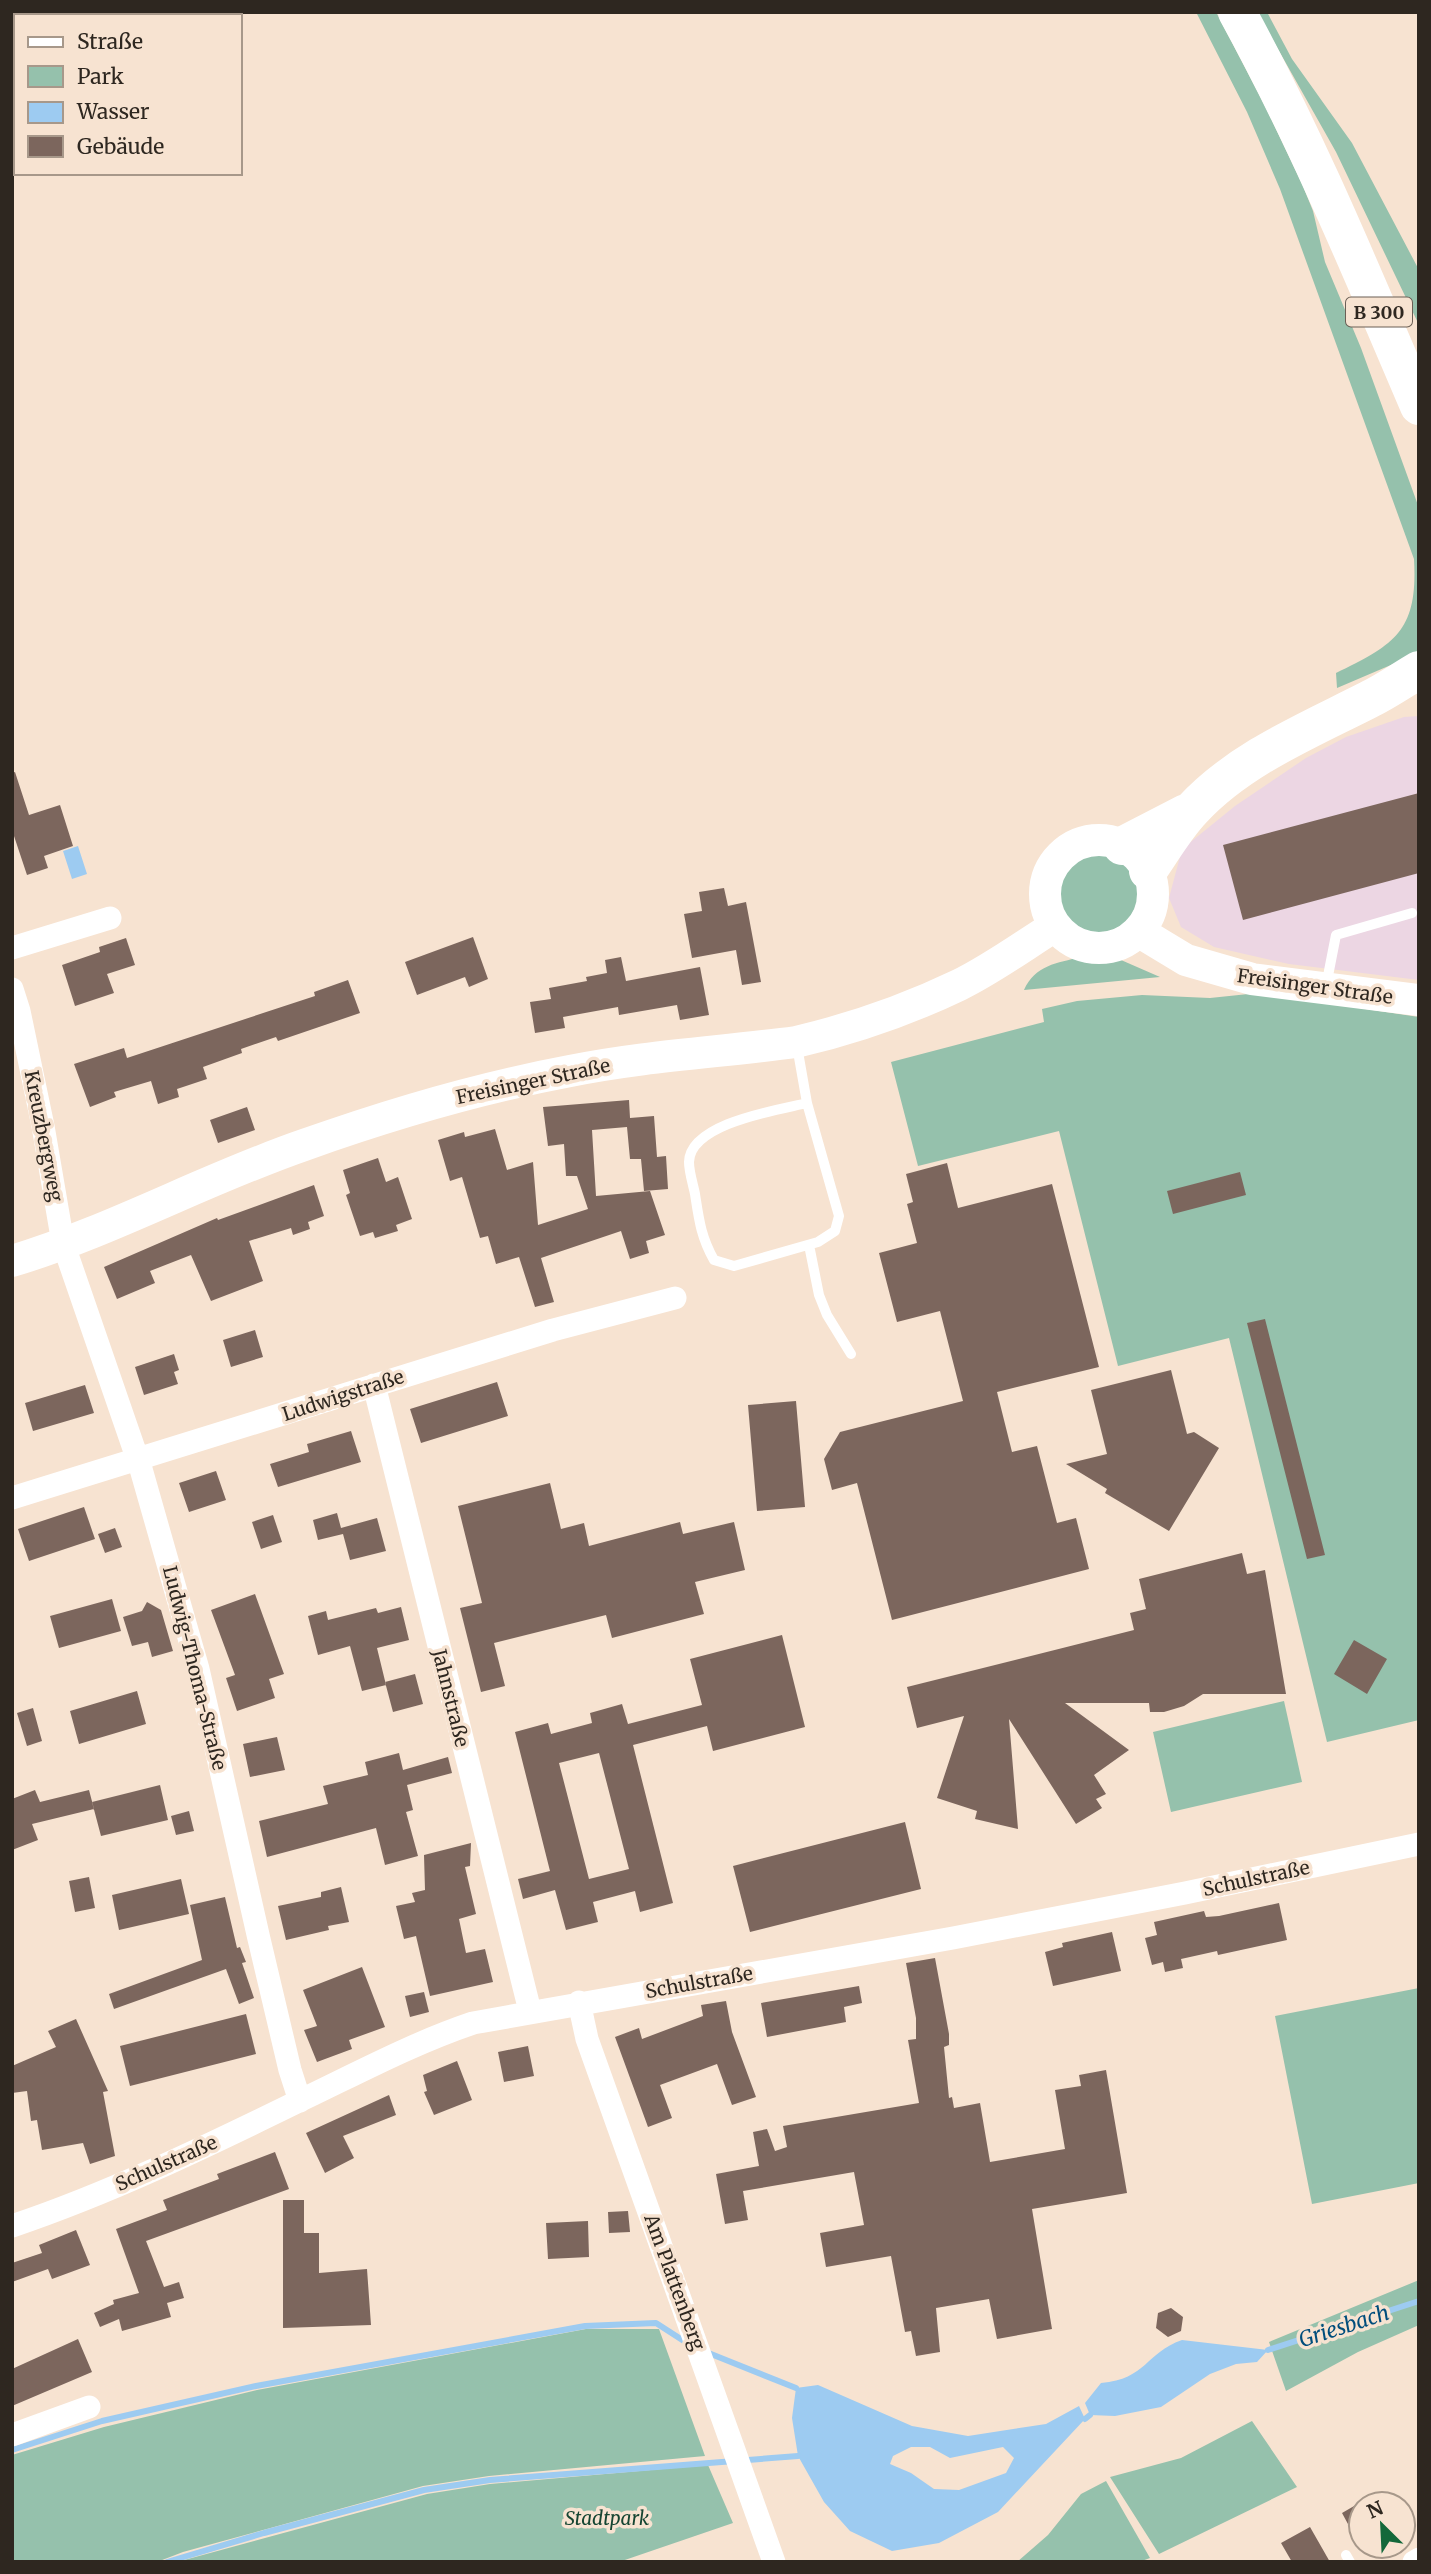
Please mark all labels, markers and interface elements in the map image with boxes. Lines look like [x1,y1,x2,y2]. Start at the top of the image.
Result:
legend [14,14,242,175]
text: Straße [77,28,143,55]
text: Park [77,63,124,90]
text: Wasser [76,98,149,125]
text: Gebäude [77,133,164,160]
road number: B 300 [1346,298,1412,326]
street label: Freisinger Straße [1236,963,1394,1009]
street label: Freisinger Straße [454,1053,612,1109]
street label: Kreuzbergweg [20,1068,69,1204]
street label: Ludwigstraße [279,1364,407,1426]
street label: Ludwig-Thoma-Straße [158,1563,232,1773]
street label: Jahnstraße [427,1646,475,1749]
street label: Schulstraße [1200,1855,1312,1901]
street label: Schulstraße [643,1961,755,2003]
street label: Schulstraße [111,2130,221,2196]
street label: Am Plattenberg [639,2210,711,2354]
water label: Griesbach [1295,2299,1393,2353]
north arrow [1347,2490,1417,2560]
text: N [1363,2495,1387,2523]
park label: Stadtpark [565,2506,650,2530]

